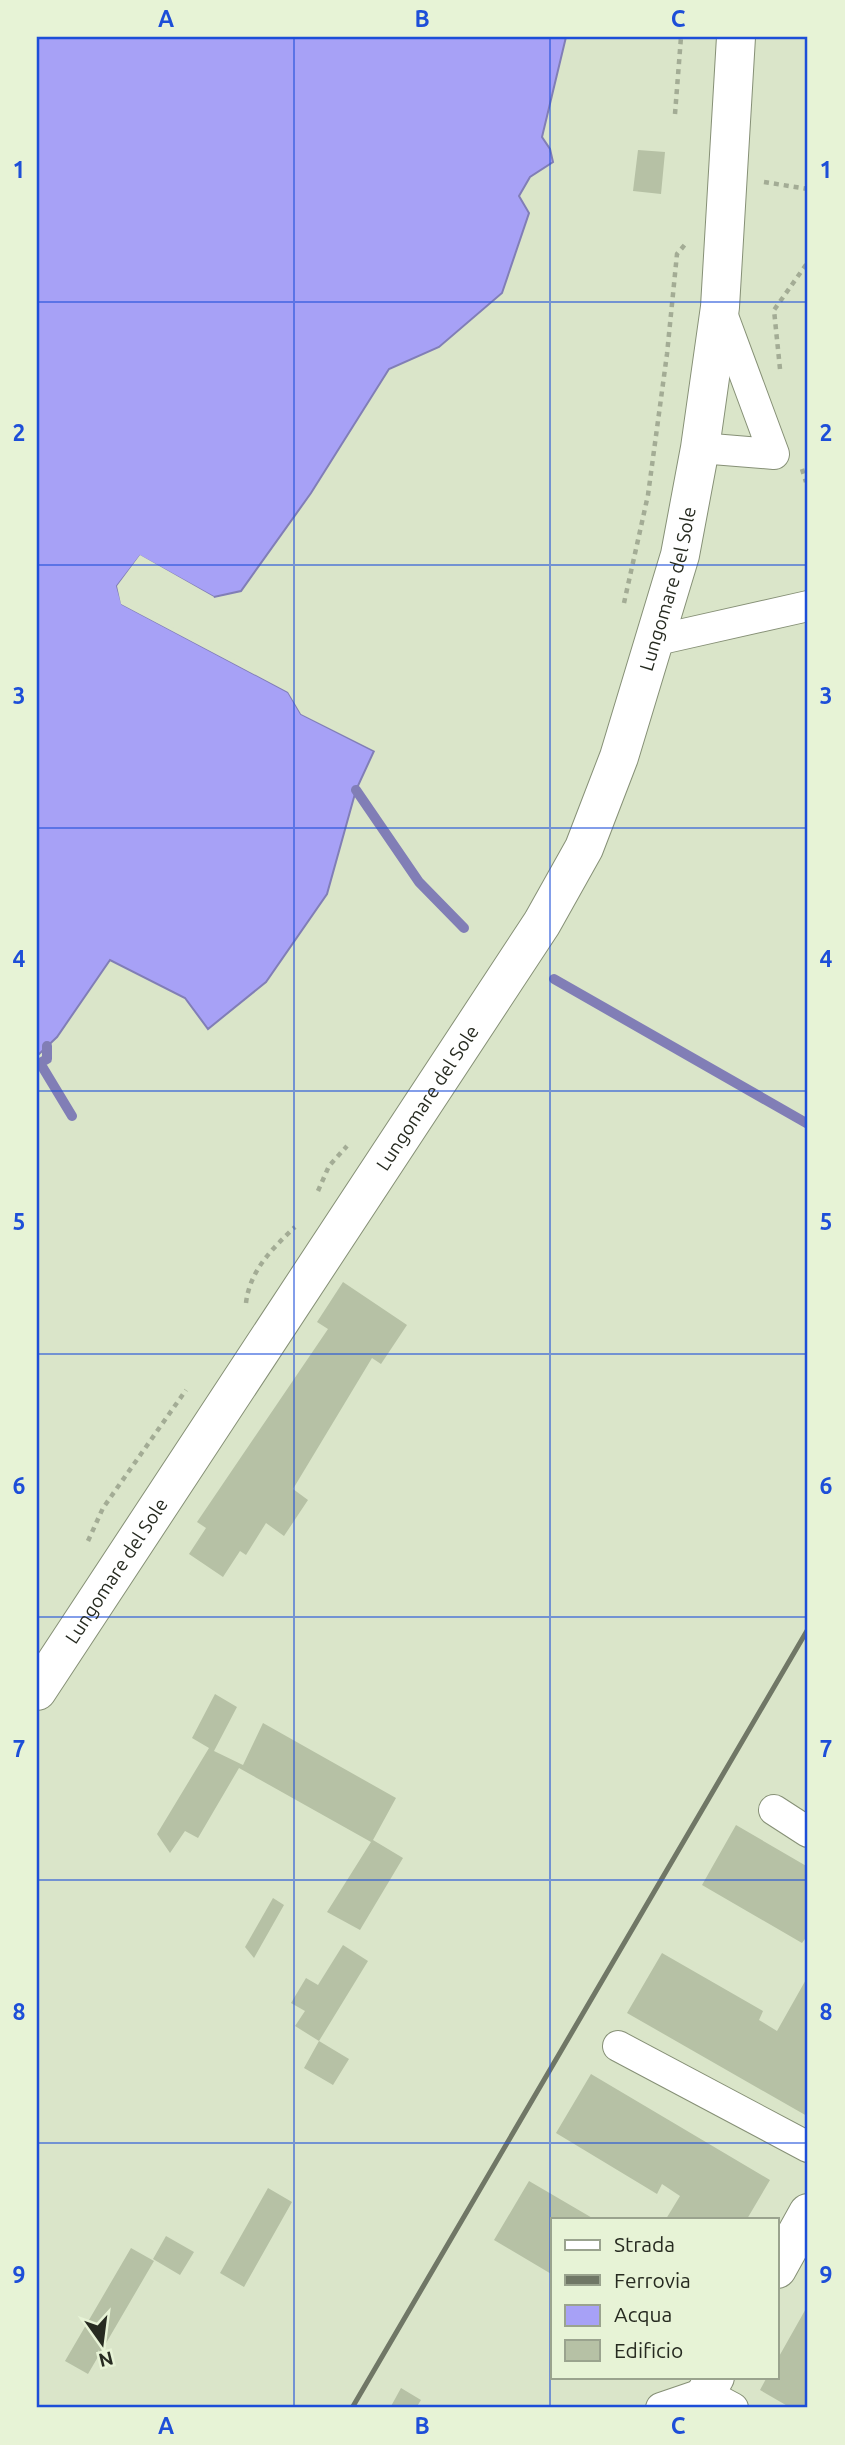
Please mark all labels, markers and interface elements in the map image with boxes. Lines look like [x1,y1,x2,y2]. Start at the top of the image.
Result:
text: A [158,6,174,31]
text: B [414,6,430,31]
text: C [671,6,686,31]
text: 1 [13,157,25,182]
text: 1 [820,157,832,182]
text: 2 [13,420,25,445]
text: 2 [820,420,832,445]
street label: Lungomare del Sole [635,505,700,673]
text: 3 [13,683,25,708]
text: 3 [820,683,832,708]
text: 4 [13,946,26,971]
text: 4 [820,946,833,971]
street label: Lungomare del Sole [371,1021,483,1175]
text: 5 [13,1209,25,1234]
text: 5 [820,1209,832,1234]
text: 6 [13,1473,26,1498]
text: 6 [820,1473,833,1498]
street label: Lungomare del Sole [60,1494,172,1647]
text: 7 [13,1736,25,1761]
text: 7 [820,1736,832,1761]
text: 8 [13,1999,25,2024]
text: 8 [820,1999,832,2024]
legend [551,2218,778,2378]
text: Strada [614,2232,675,2256]
text: 9 [13,2262,25,2287]
text: 9 [820,2262,832,2287]
text: Ferrovia [614,2268,691,2292]
text: Acqua [614,2302,672,2326]
north arrow [66,2308,136,2378]
text: Edificio [614,2338,683,2362]
text: N [97,2347,116,2372]
text: A [158,2413,174,2438]
text: B [414,2413,430,2438]
text: C [671,2413,686,2438]

